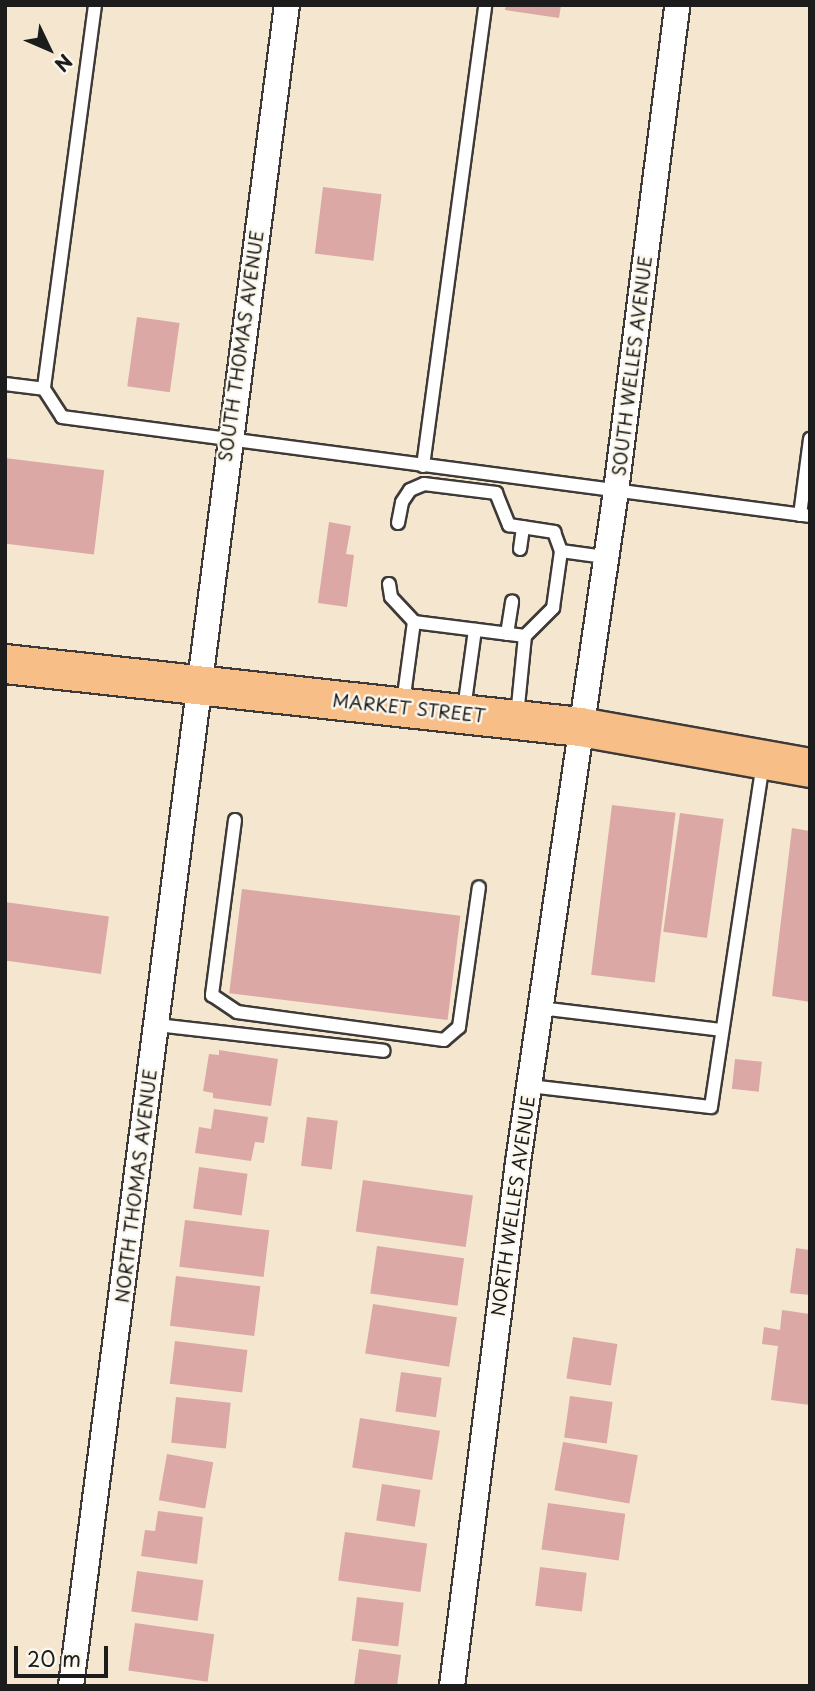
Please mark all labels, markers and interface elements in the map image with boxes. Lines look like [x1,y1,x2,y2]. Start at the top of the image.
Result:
north arrow [14,14,84,84]
text: N [49,48,79,79]
street label: SOUTH THOMAS AVENUE [214,230,268,462]
street label: SOUTH WELLES AVENUE [608,254,656,478]
street label: MARKET STREET [330,689,488,727]
street label: NORTH THOMAS AVENUE [111,1068,161,1304]
street label: NORTH WELLES AVENUE [487,1092,539,1320]
scale bar [18,1632,112,1676]
text: 20 m [27,1642,81,1674]

